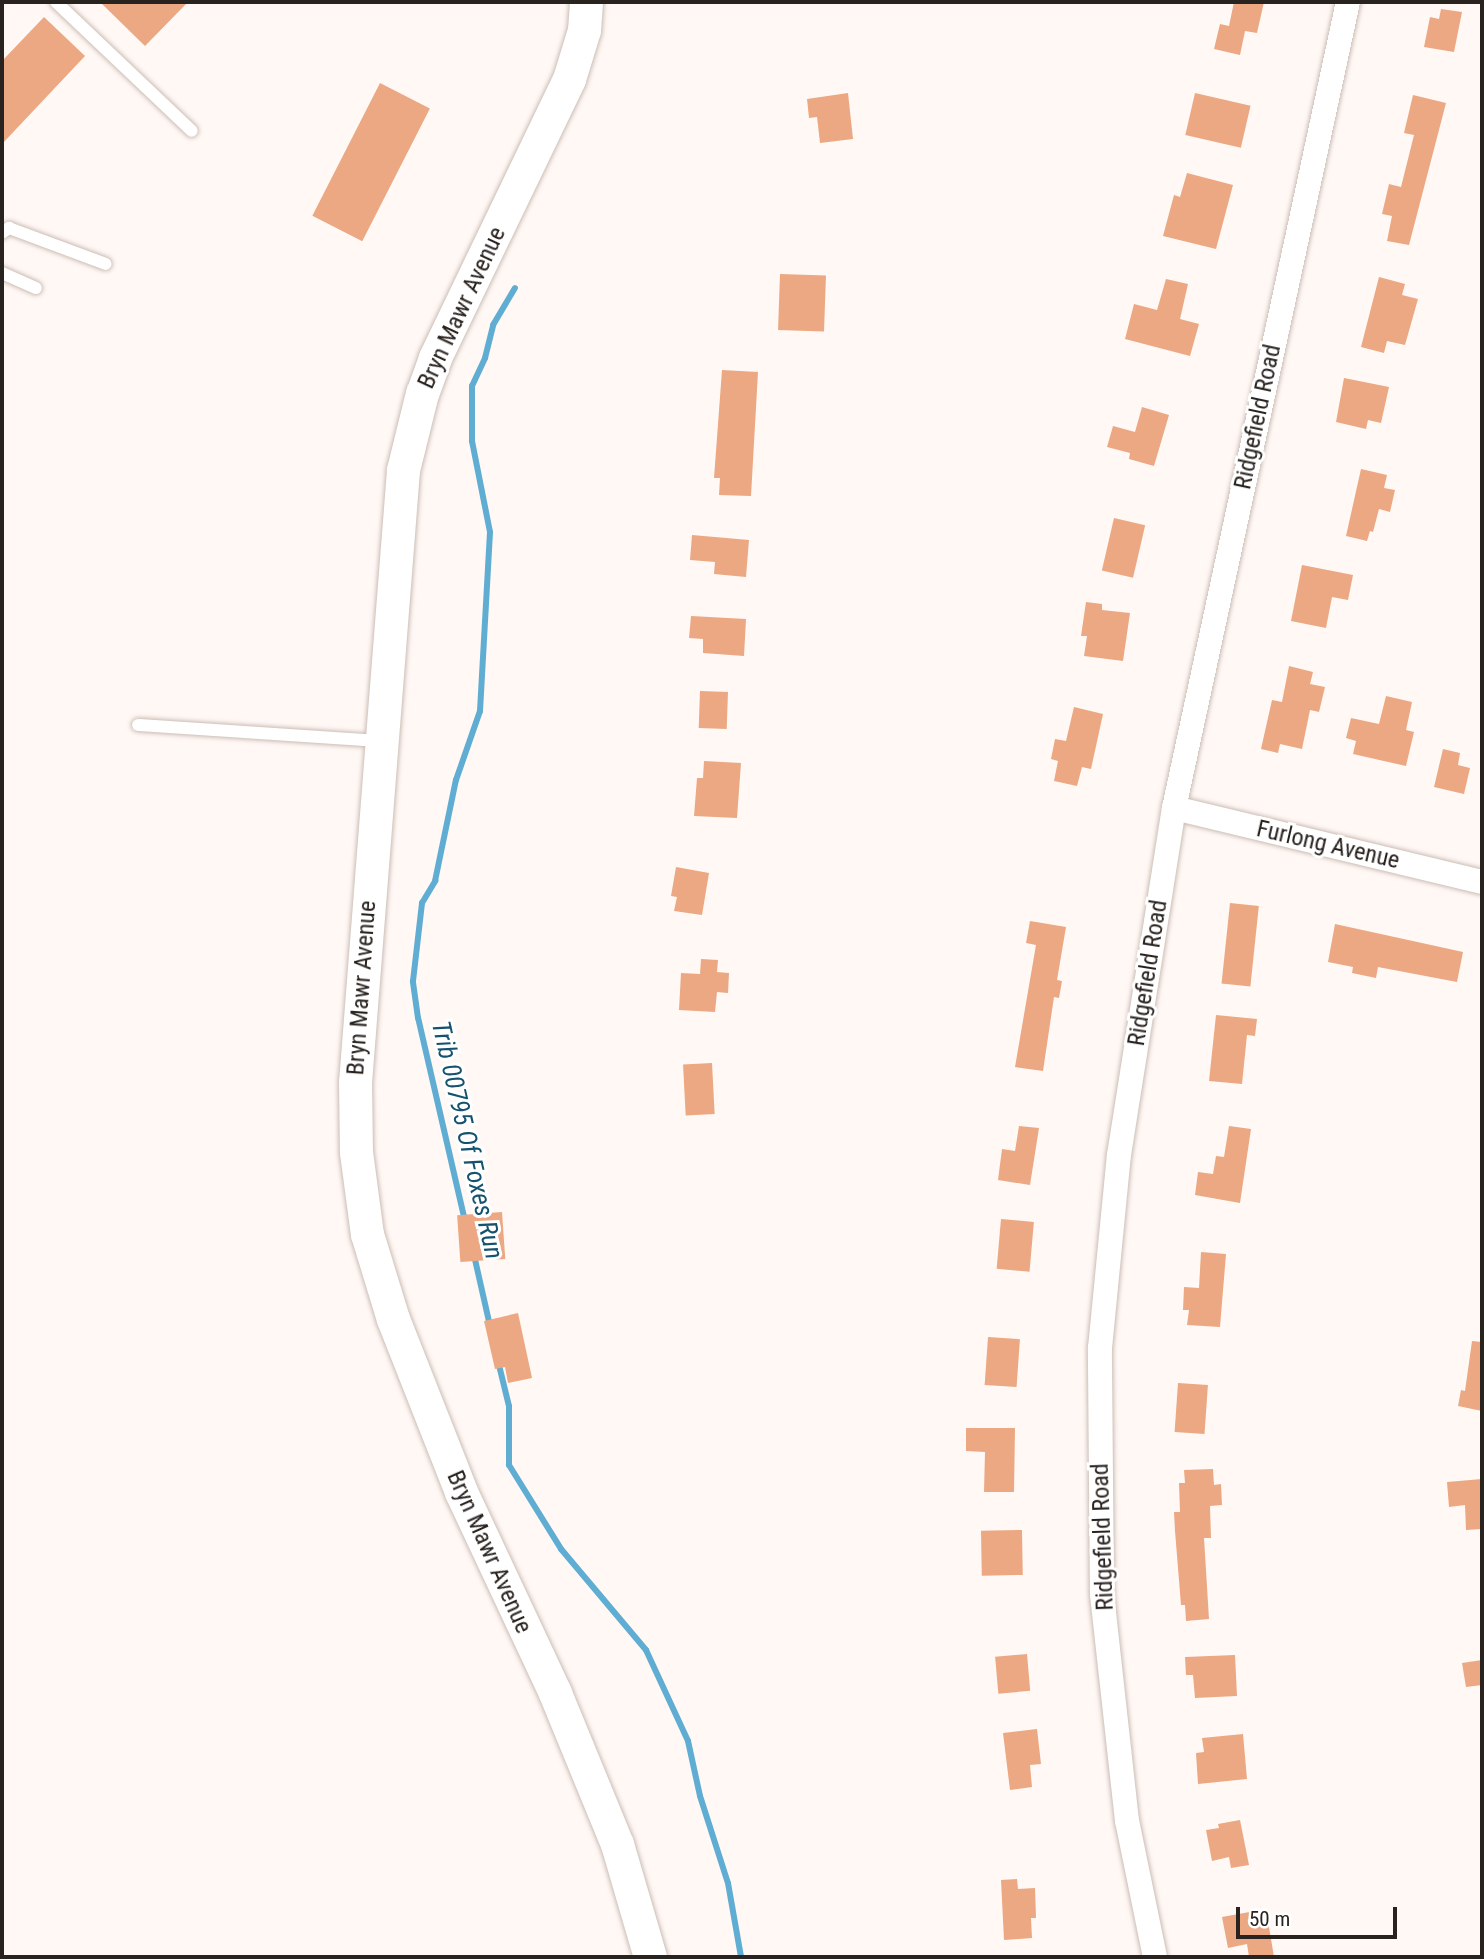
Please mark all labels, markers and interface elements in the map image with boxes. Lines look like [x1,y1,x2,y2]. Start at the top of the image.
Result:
street label: Bryn Mawr Avenue [412,223,512,393]
street label: Ridgefield Road [1229,342,1287,492]
street label: Furlong Avenue [1254,815,1402,875]
street label: Ridgefield Road [1122,898,1174,1048]
street label: Bryn Mawr Avenue [342,900,382,1076]
water label: Trib 00795 Of Foxes Run [424,1018,510,1262]
street label: Ridgefield Road [1086,1463,1120,1611]
street label: Bryn Mawr Avenue [440,1466,538,1638]
scale bar [1239,1892,1400,1936]
text: 50 m [1249,1907,1290,1931]

